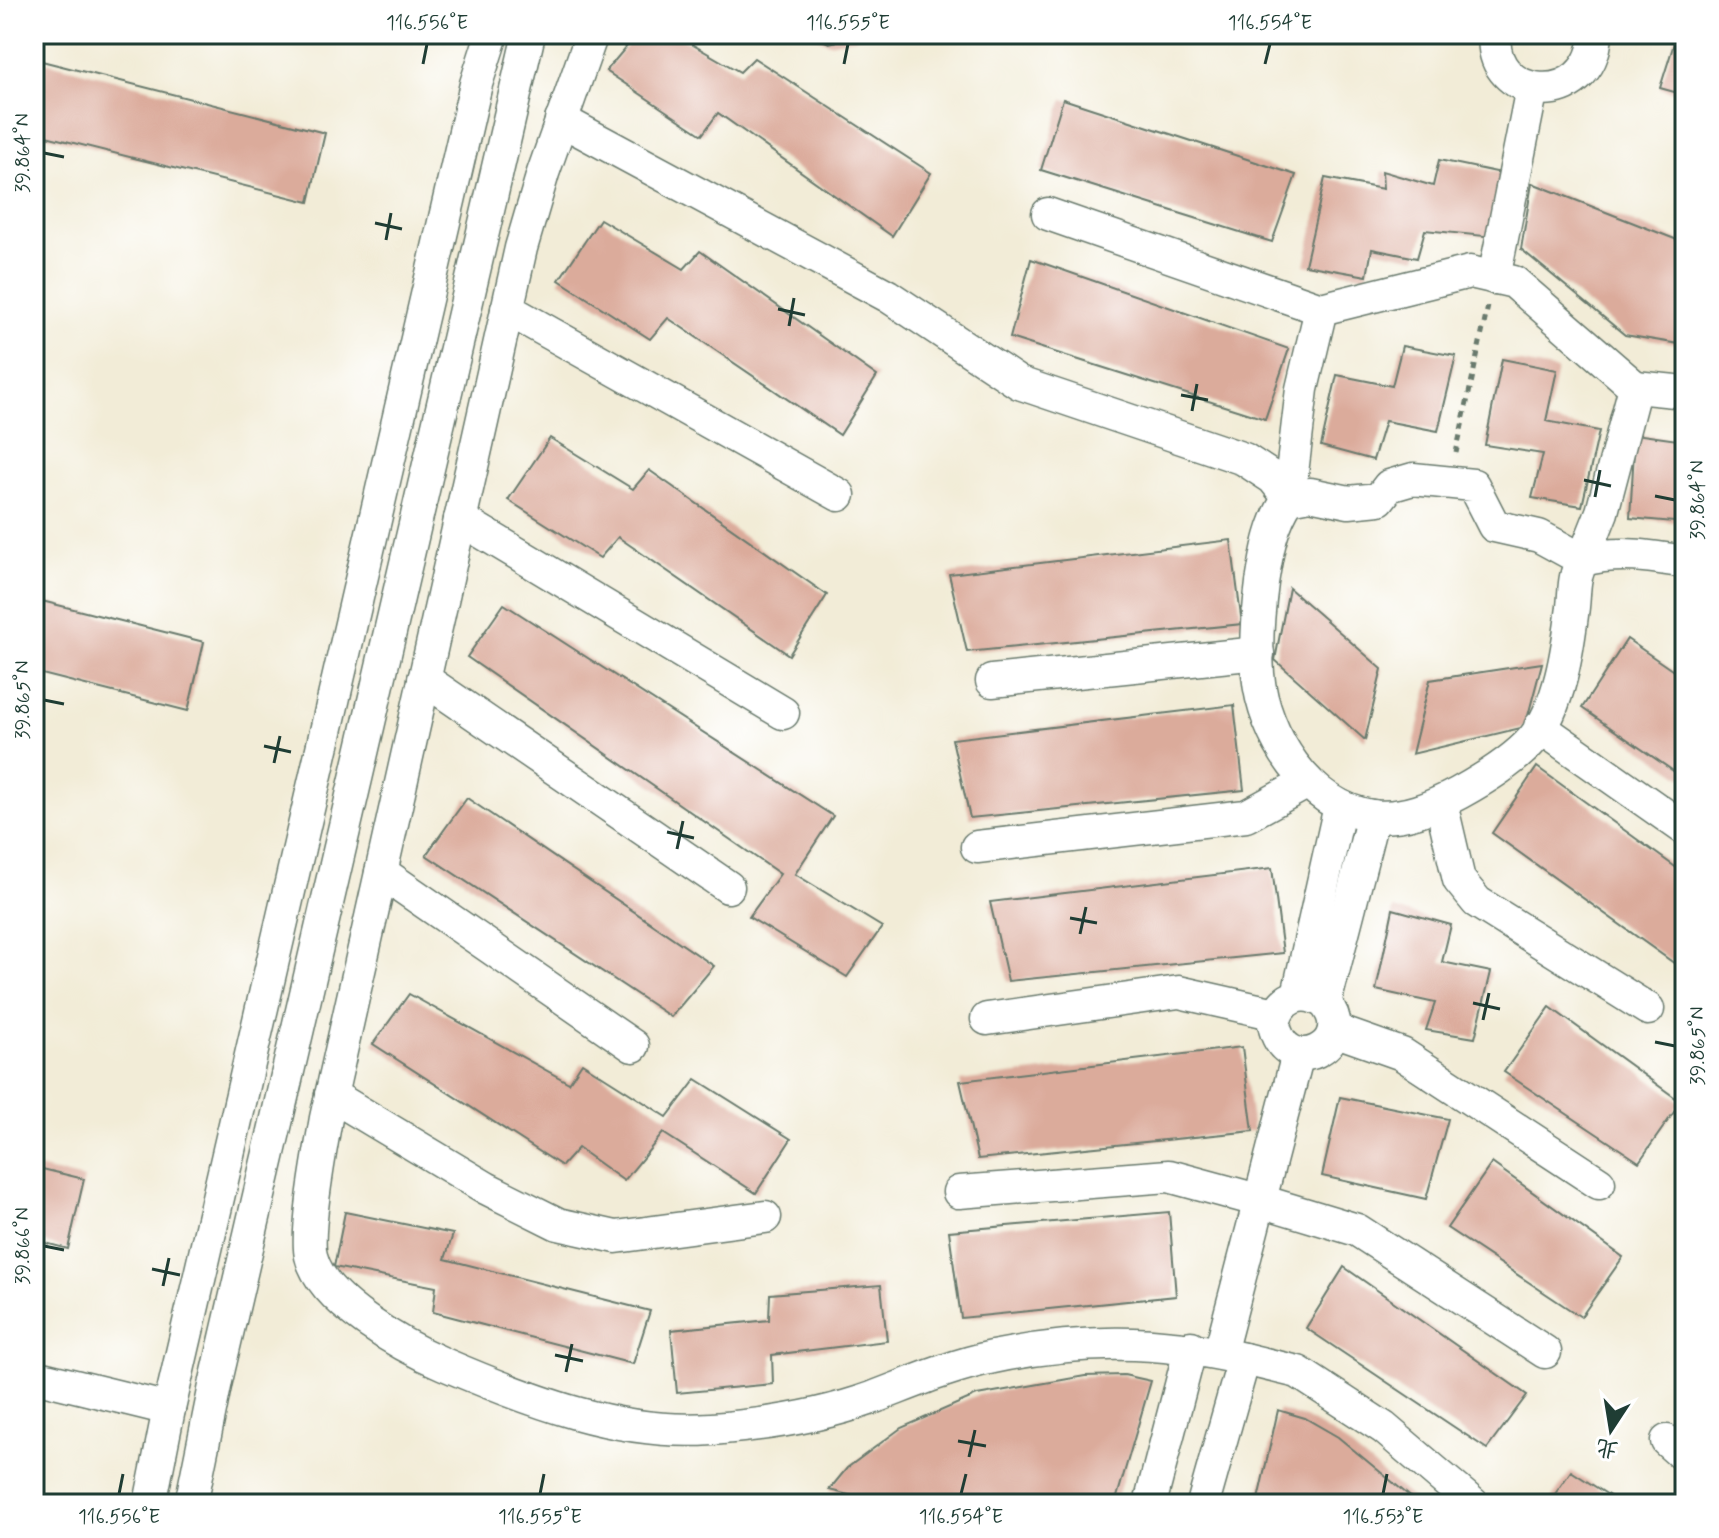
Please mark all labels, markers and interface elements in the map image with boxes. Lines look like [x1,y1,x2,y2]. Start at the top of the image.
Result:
text: 116.556°E [386,10,468,37]
text: 116.555°E [806,10,890,37]
text: 116.554°E [1228,10,1312,37]
text: 39.864°N [10,113,37,193]
text: 39.864°N [1685,460,1712,540]
text: 39.865°N [10,660,37,740]
text: 39.865°N [1685,1006,1712,1086]
text: 39.866°N [10,1207,37,1285]
north arrow [1571,1390,1651,1470]
text: 北 [1594,1432,1621,1464]
text: 116.556°E [78,1504,160,1531]
text: 116.555°E [498,1504,582,1531]
text: 116.554°E [919,1504,1003,1531]
text: 116.553°E [1343,1504,1423,1531]

